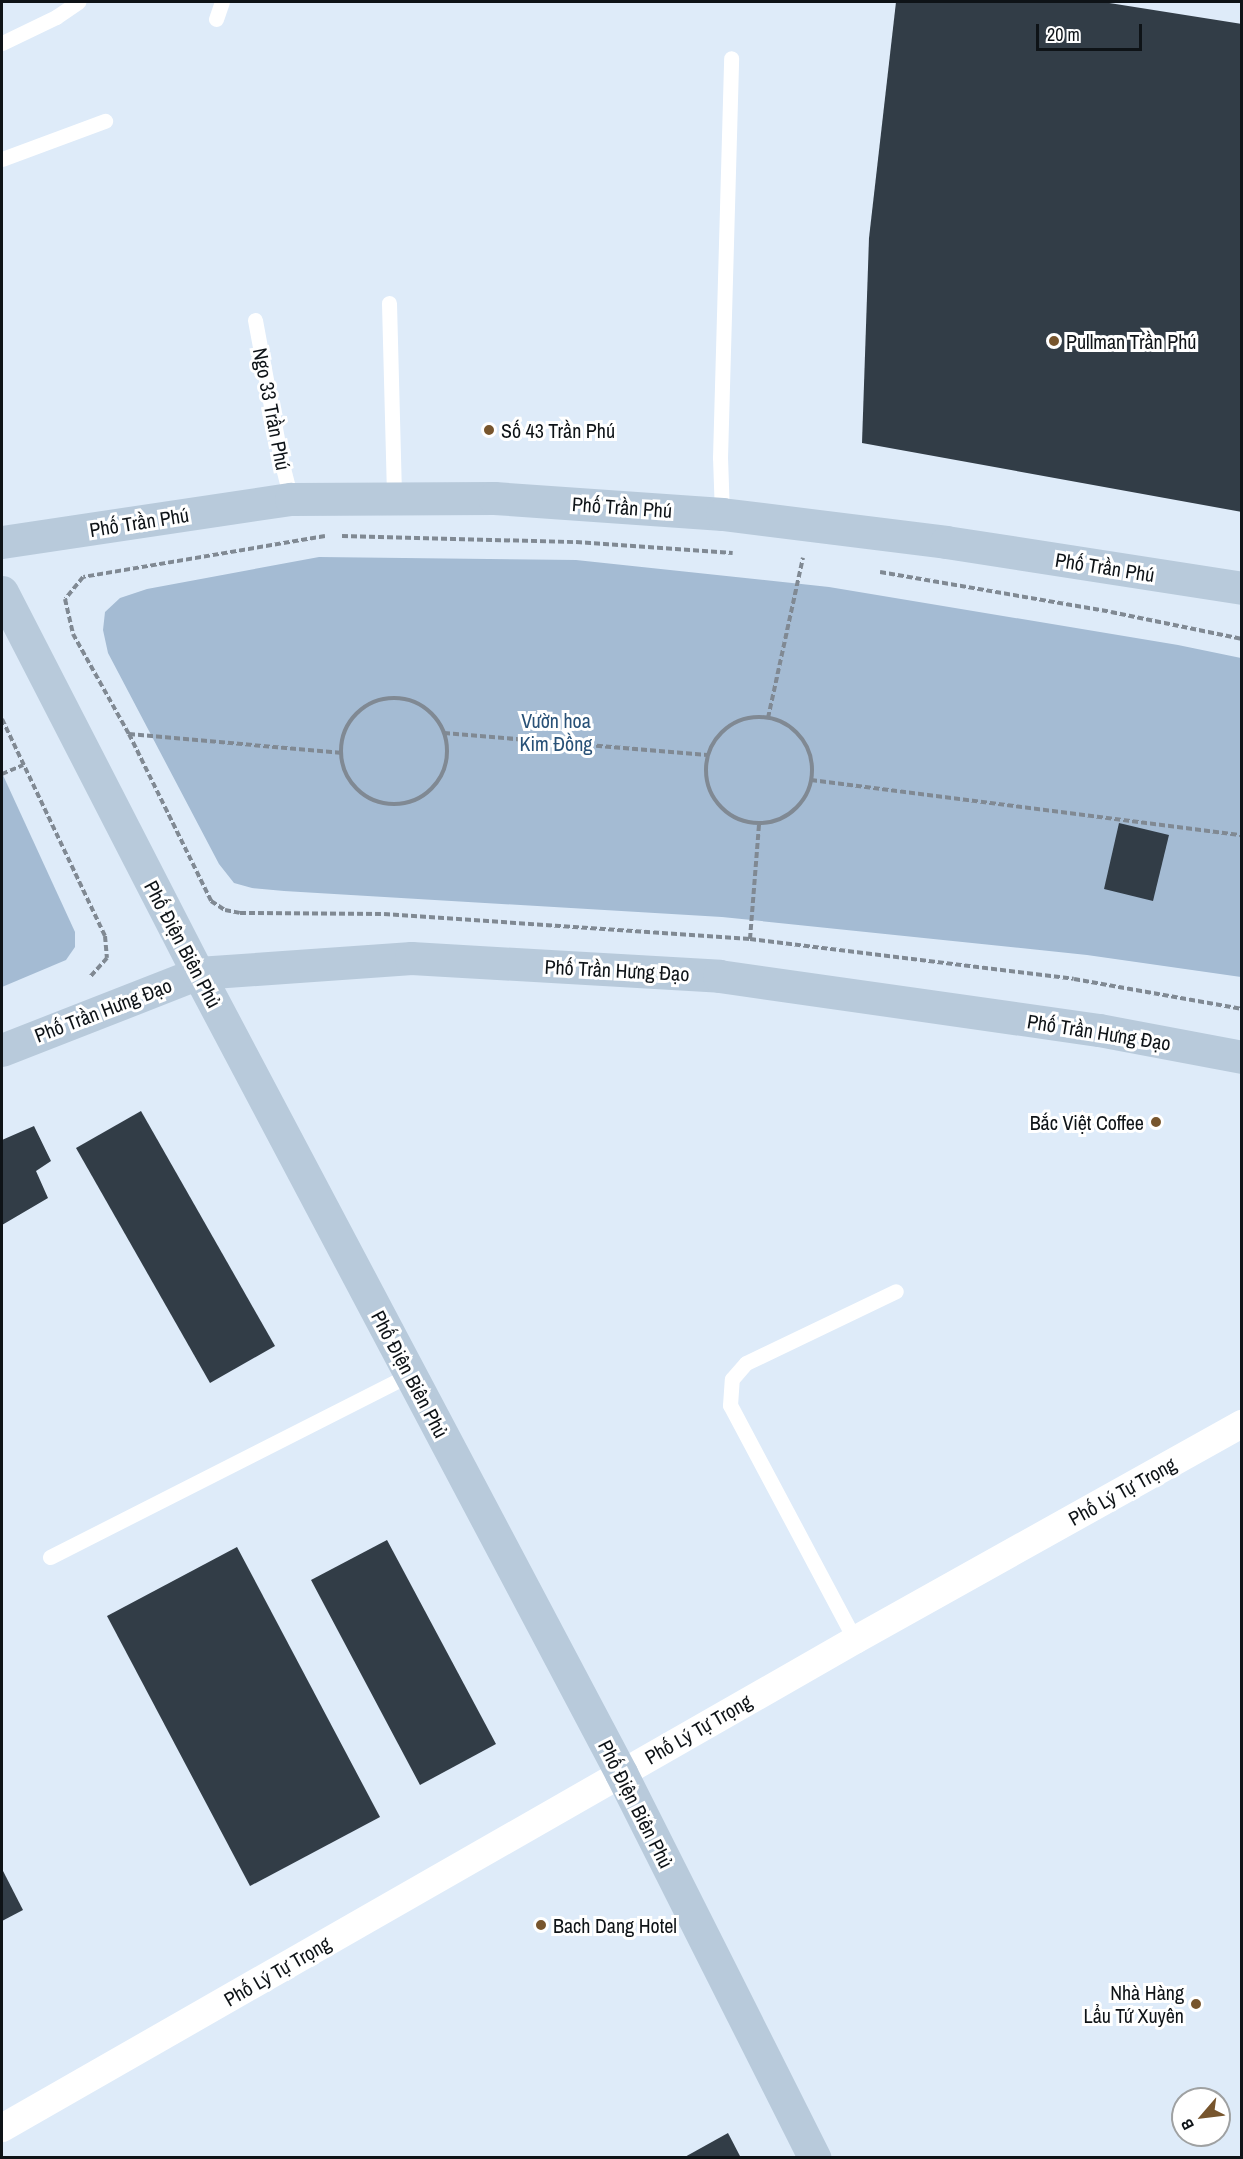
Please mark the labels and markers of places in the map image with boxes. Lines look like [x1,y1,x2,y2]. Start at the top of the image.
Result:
place label: Pullman Trần Phú [1066,329,1197,353]
marker: Pullman Trần Phú [1047,334,1061,348]
place label: Số 43 Trần Phú [501,418,615,442]
marker: Số 43 Trần Phú [482,423,496,437]
place label: Bắc Việt Coffee [1030,1110,1144,1134]
marker: Bắc Việt Coffee [1149,1115,1163,1129]
place label: Bach Dang Hotel [553,1913,677,1937]
marker: Bach Dang Hotel [534,1918,548,1932]
place label: Nhà Hàng Lẩu Tứ Xuyên [1083,1980,1184,2027]
marker: Nhà Hàng Lẩu Tứ Xuyên [1189,1997,1203,2011]

